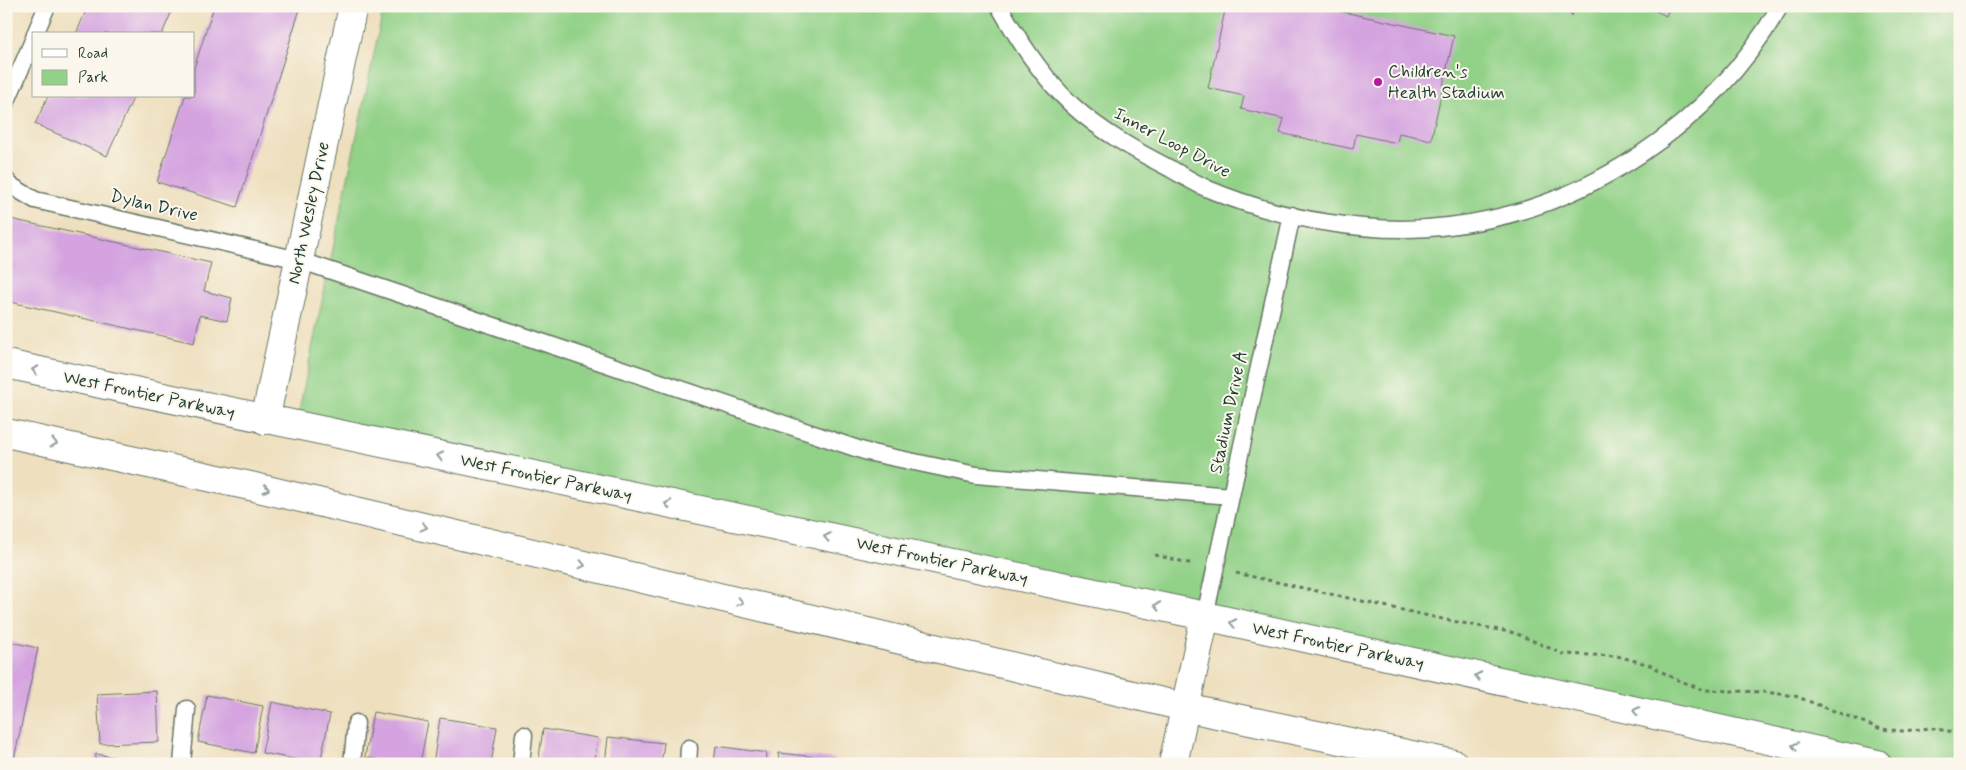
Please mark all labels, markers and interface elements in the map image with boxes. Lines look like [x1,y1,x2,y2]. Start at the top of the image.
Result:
legend [32,32,195,98]
text: Road [78,44,108,64]
place label: Children's Health Stadium [1388,60,1505,105]
text: Park [78,68,108,88]
marker: Children's Health Stadium [1372,76,1384,88]
street label: Inner Loop Drive [1109,102,1235,184]
street label: North Wesley Drive [282,139,336,287]
street label: Dylan Drive [108,184,200,228]
street label: Stadium Drive A [1204,348,1254,476]
one-way arrow [31,365,39,376]
street label: West Frontier Parkway [61,365,237,425]
one-way arrow [49,438,58,448]
street label: West Frontier Parkway [458,448,634,508]
one-way arrow [436,451,445,462]
one-way arrow [261,483,270,494]
one-way arrow [663,499,672,510]
one-way arrow [419,521,428,532]
street label: West Frontier Parkway [854,531,1030,591]
one-way arrow [822,532,831,543]
one-way arrow [577,559,586,570]
one-way arrow [736,596,745,607]
one-way arrow [1153,602,1162,612]
street label: West Frontier Parkway [1250,616,1426,676]
one-way arrow [1229,618,1238,628]
one-way arrow [1473,671,1482,682]
one-way arrow [1632,706,1641,717]
one-way arrow [1791,741,1800,752]

